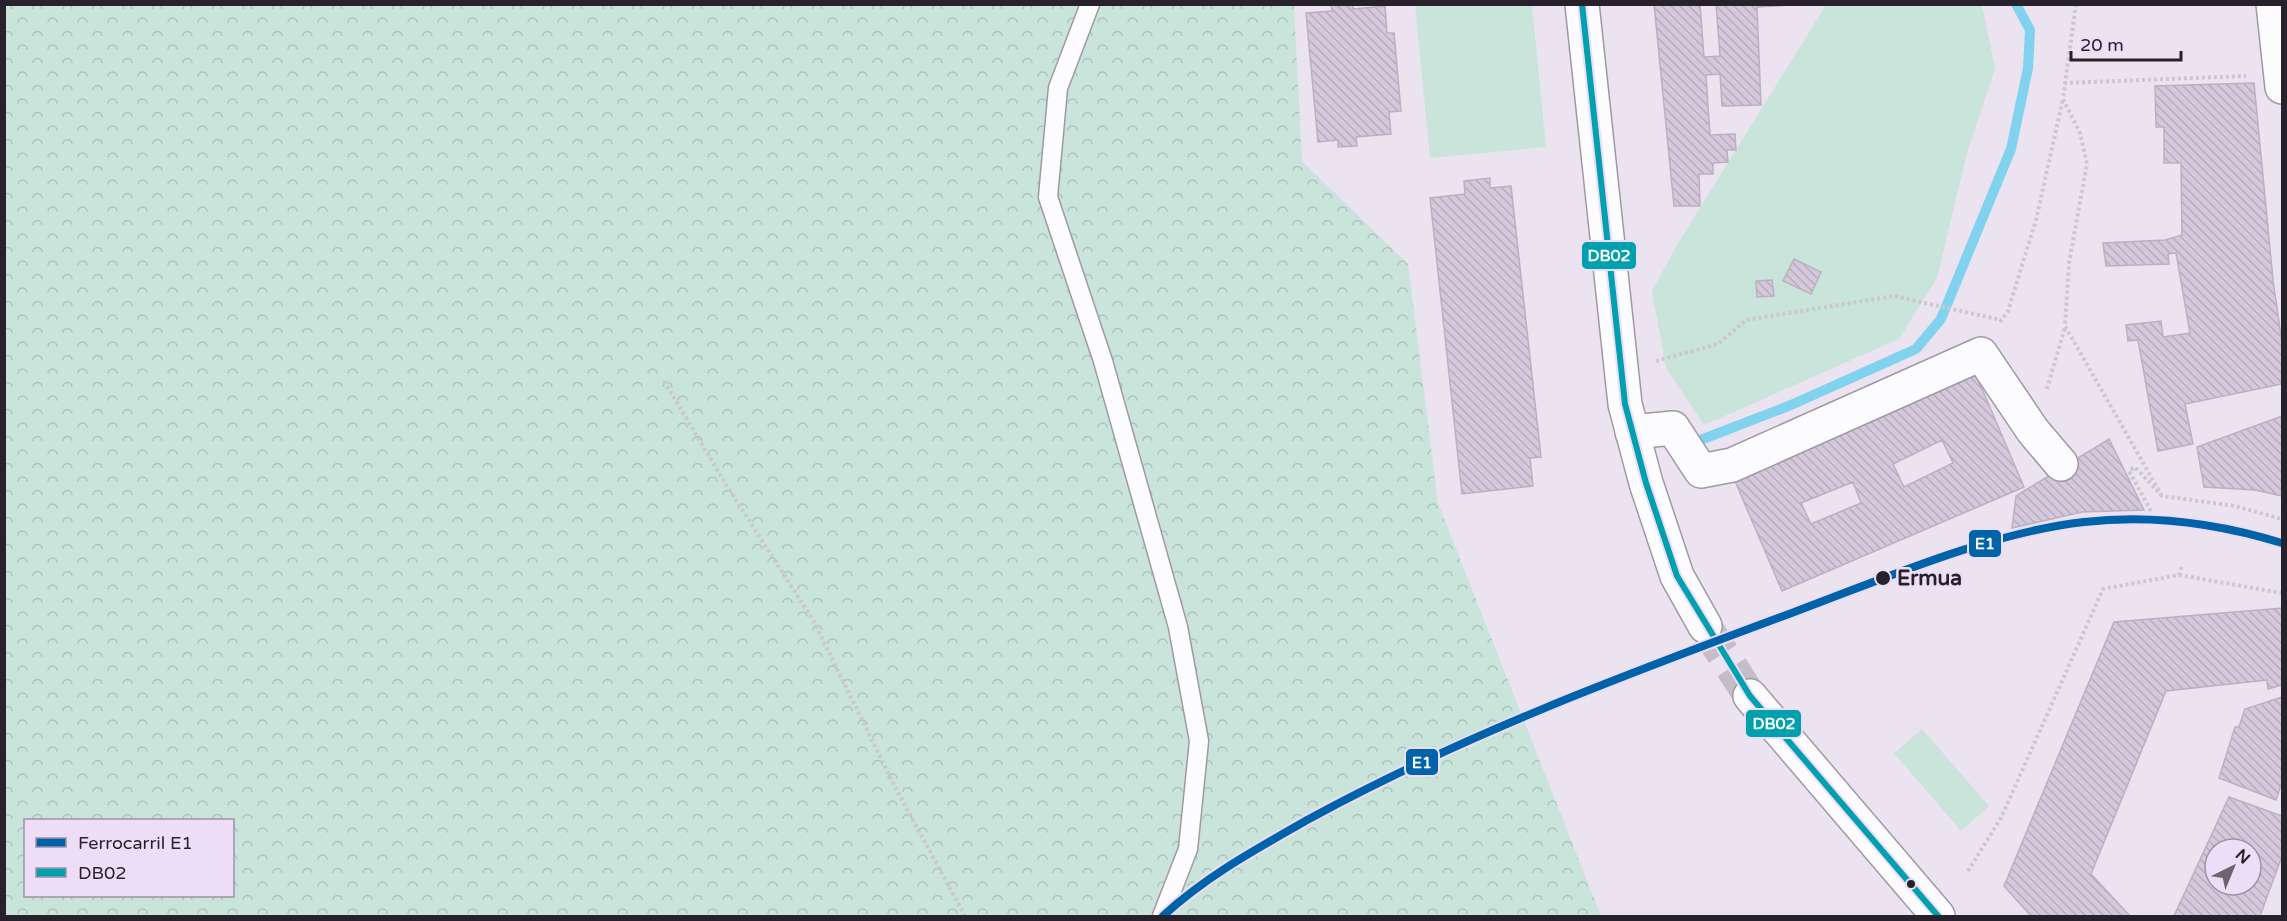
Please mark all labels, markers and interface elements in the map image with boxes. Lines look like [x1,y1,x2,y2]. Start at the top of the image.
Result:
scale bar [2071,24,2180,62]
text: 20 m [2080,34,2124,56]
line badge: DB02 [1581,241,1637,270]
text: DB02 [1587,246,1631,266]
line badge: E1 [1968,529,2002,558]
text: E1 [1975,534,1995,554]
place label: Ermua [1897,566,1962,591]
marker: Ermua [1874,569,1892,587]
line badge: DB02 [1745,709,1802,738]
text: DB02 [1752,714,1796,734]
line badge: E1 [1405,748,1439,776]
text: E1 [1412,753,1432,773]
legend [24,819,234,897]
text: Ferrocarril E1 [78,832,193,854]
north arrow [2203,837,2263,897]
text: N [2231,845,2254,868]
text: DB02 [78,862,127,884]
unlabelled marker [1905,878,1917,890]

